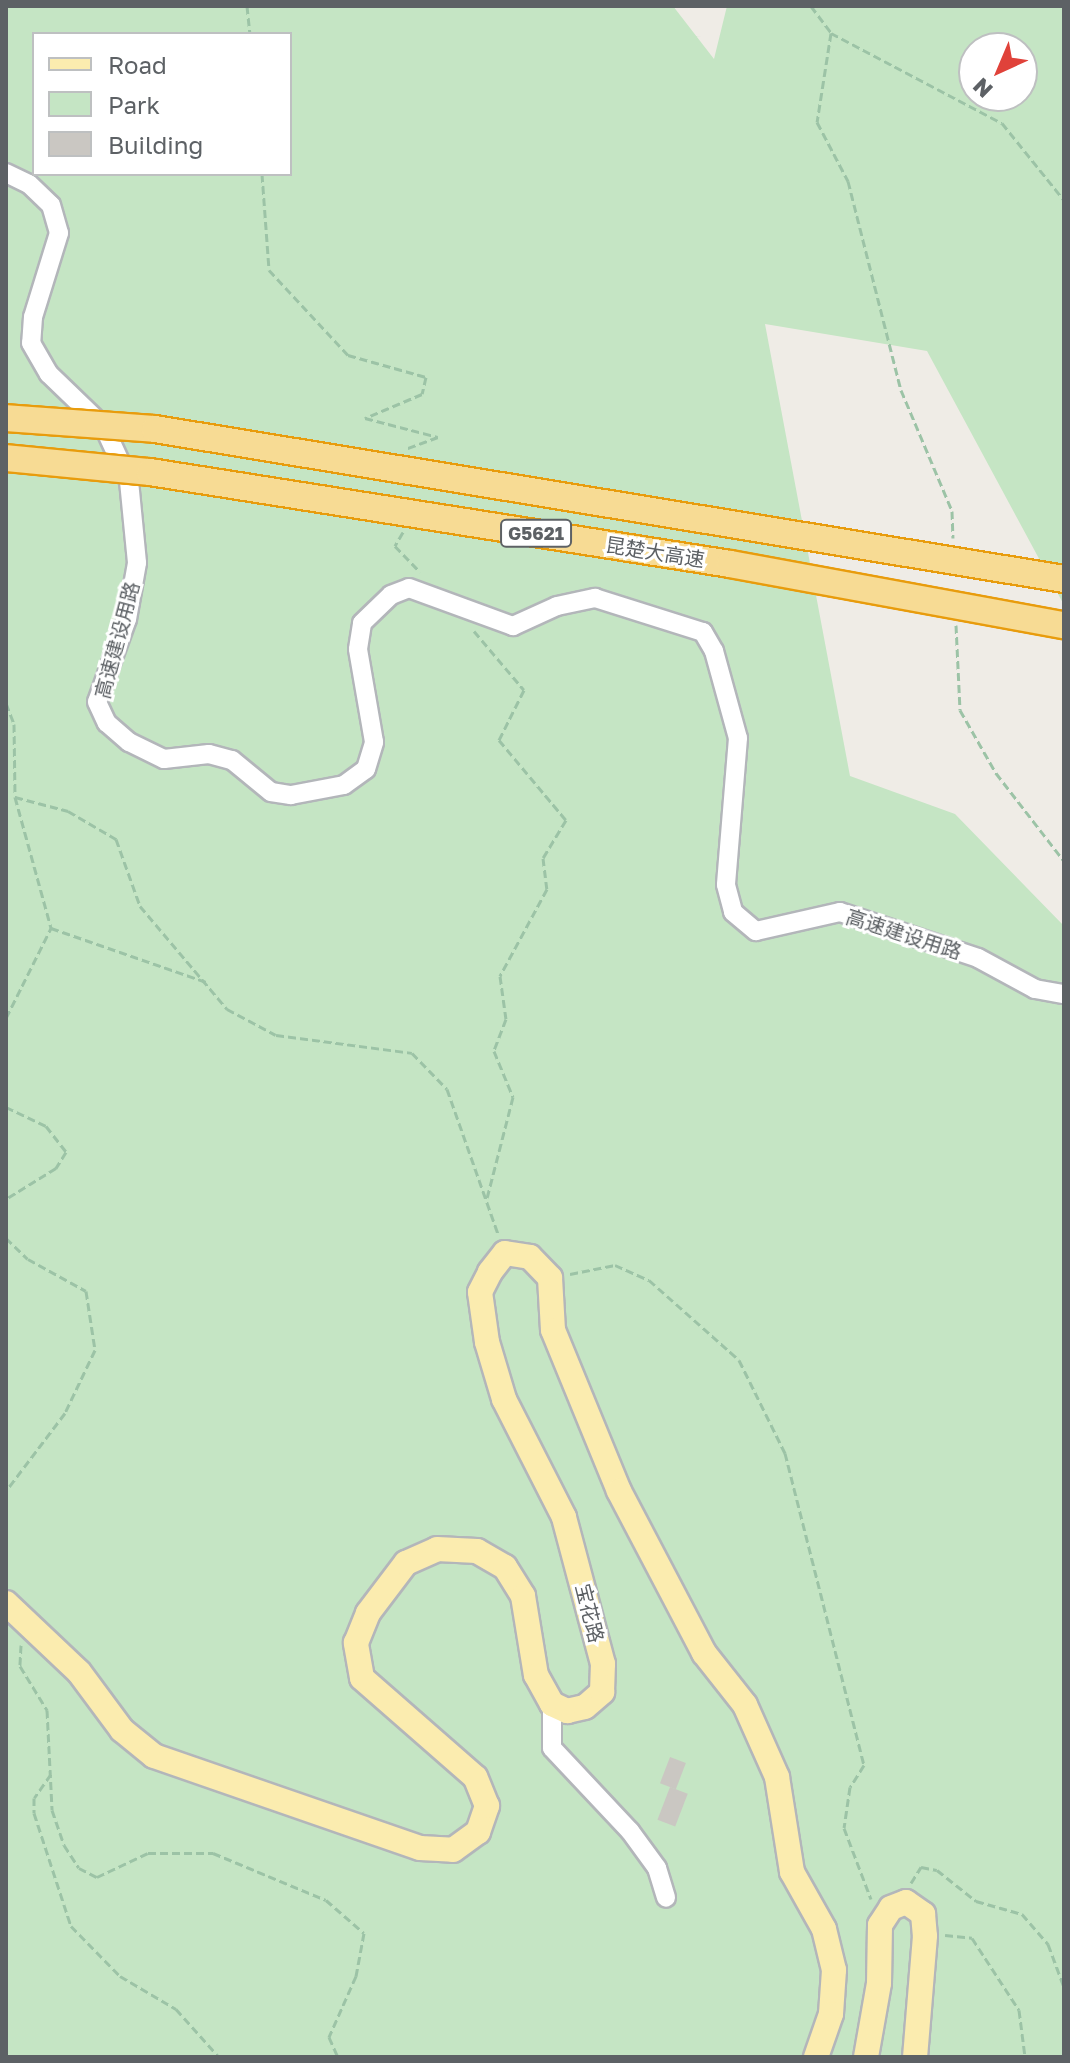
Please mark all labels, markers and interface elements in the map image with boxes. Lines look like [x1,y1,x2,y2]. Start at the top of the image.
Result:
legend [32,32,292,176]
north arrow [958,32,1038,112]
text: Road [108,50,167,79]
text: N [967,73,998,104]
text: Park [108,90,160,119]
text: Building [108,130,203,159]
road number: G5621 [500,519,572,547]
street label: 昆楚大高速 [604,532,706,572]
street label: 高速建设用路 [90,579,144,701]
street label: 高速建设用路 [843,904,965,964]
street label: 宝花路 [571,1581,609,1645]

